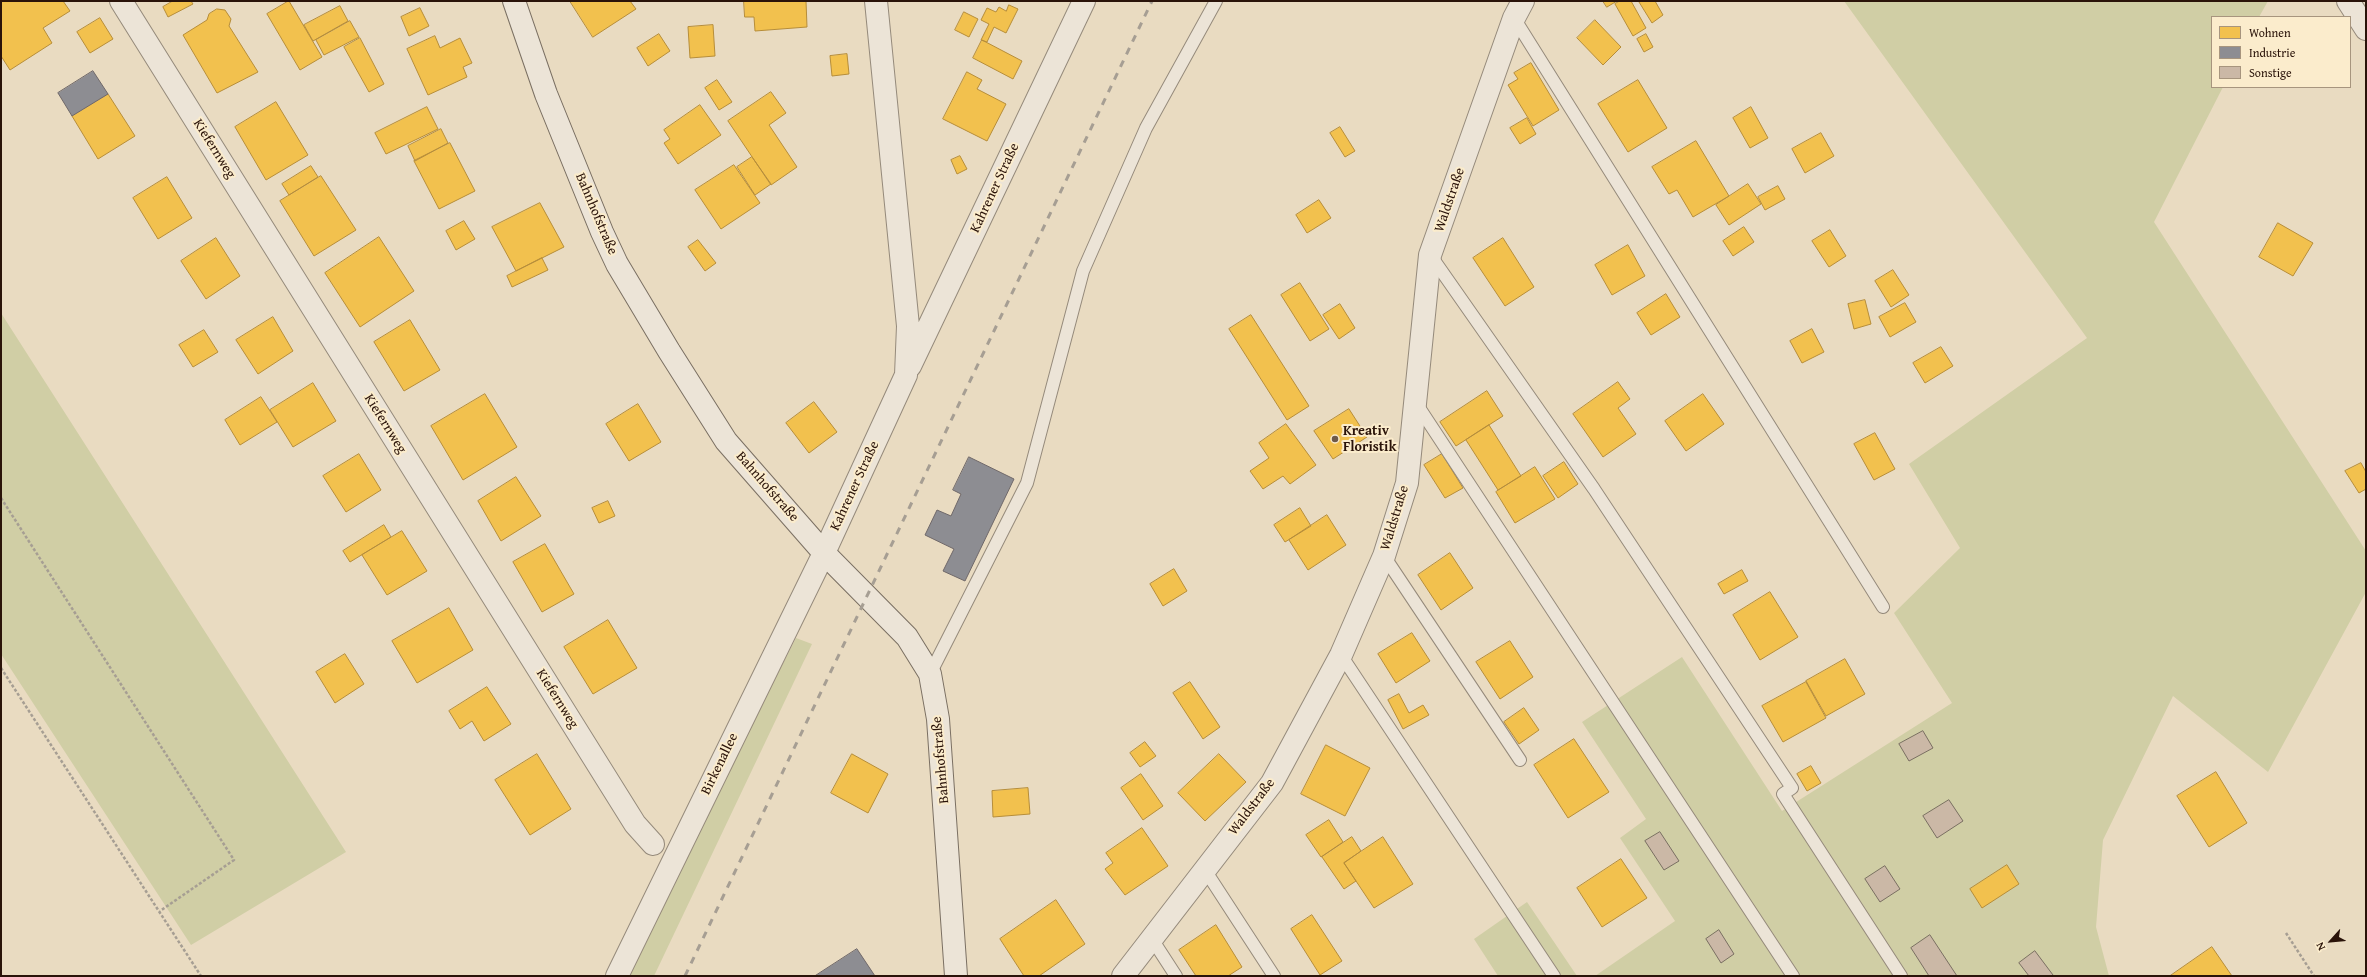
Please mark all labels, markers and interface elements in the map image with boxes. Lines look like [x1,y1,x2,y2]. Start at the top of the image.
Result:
legend [2211,16,2351,88]
text: Wohnen [2249,24,2291,41]
text: Industrie [2249,44,2295,61]
text: Sonstige [2249,64,2292,81]
street label: Kiefernweg [189,116,239,182]
street label: Kahrener Straße [967,141,1023,235]
street label: Waldstraße [1431,166,1469,234]
street label: Bahnhofstraße [571,171,621,257]
street label: Kiefernweg [360,391,410,457]
place label: Kreativ Floristik [1343,423,1396,456]
marker: Kreativ Floristik [1330,434,1340,444]
street label: Kahrener Straße [827,439,883,533]
street label: Bahnhofstraße [732,449,802,525]
street label: Waldstraße [1377,484,1413,552]
street label: Kiefernweg [532,666,582,732]
street label: Bahnhofstraße [929,716,953,804]
street label: Birkenallee [698,730,742,798]
street label: Waldstraße [1225,775,1279,839]
north arrow [2311,921,2351,961]
text: N [2312,940,2329,953]

